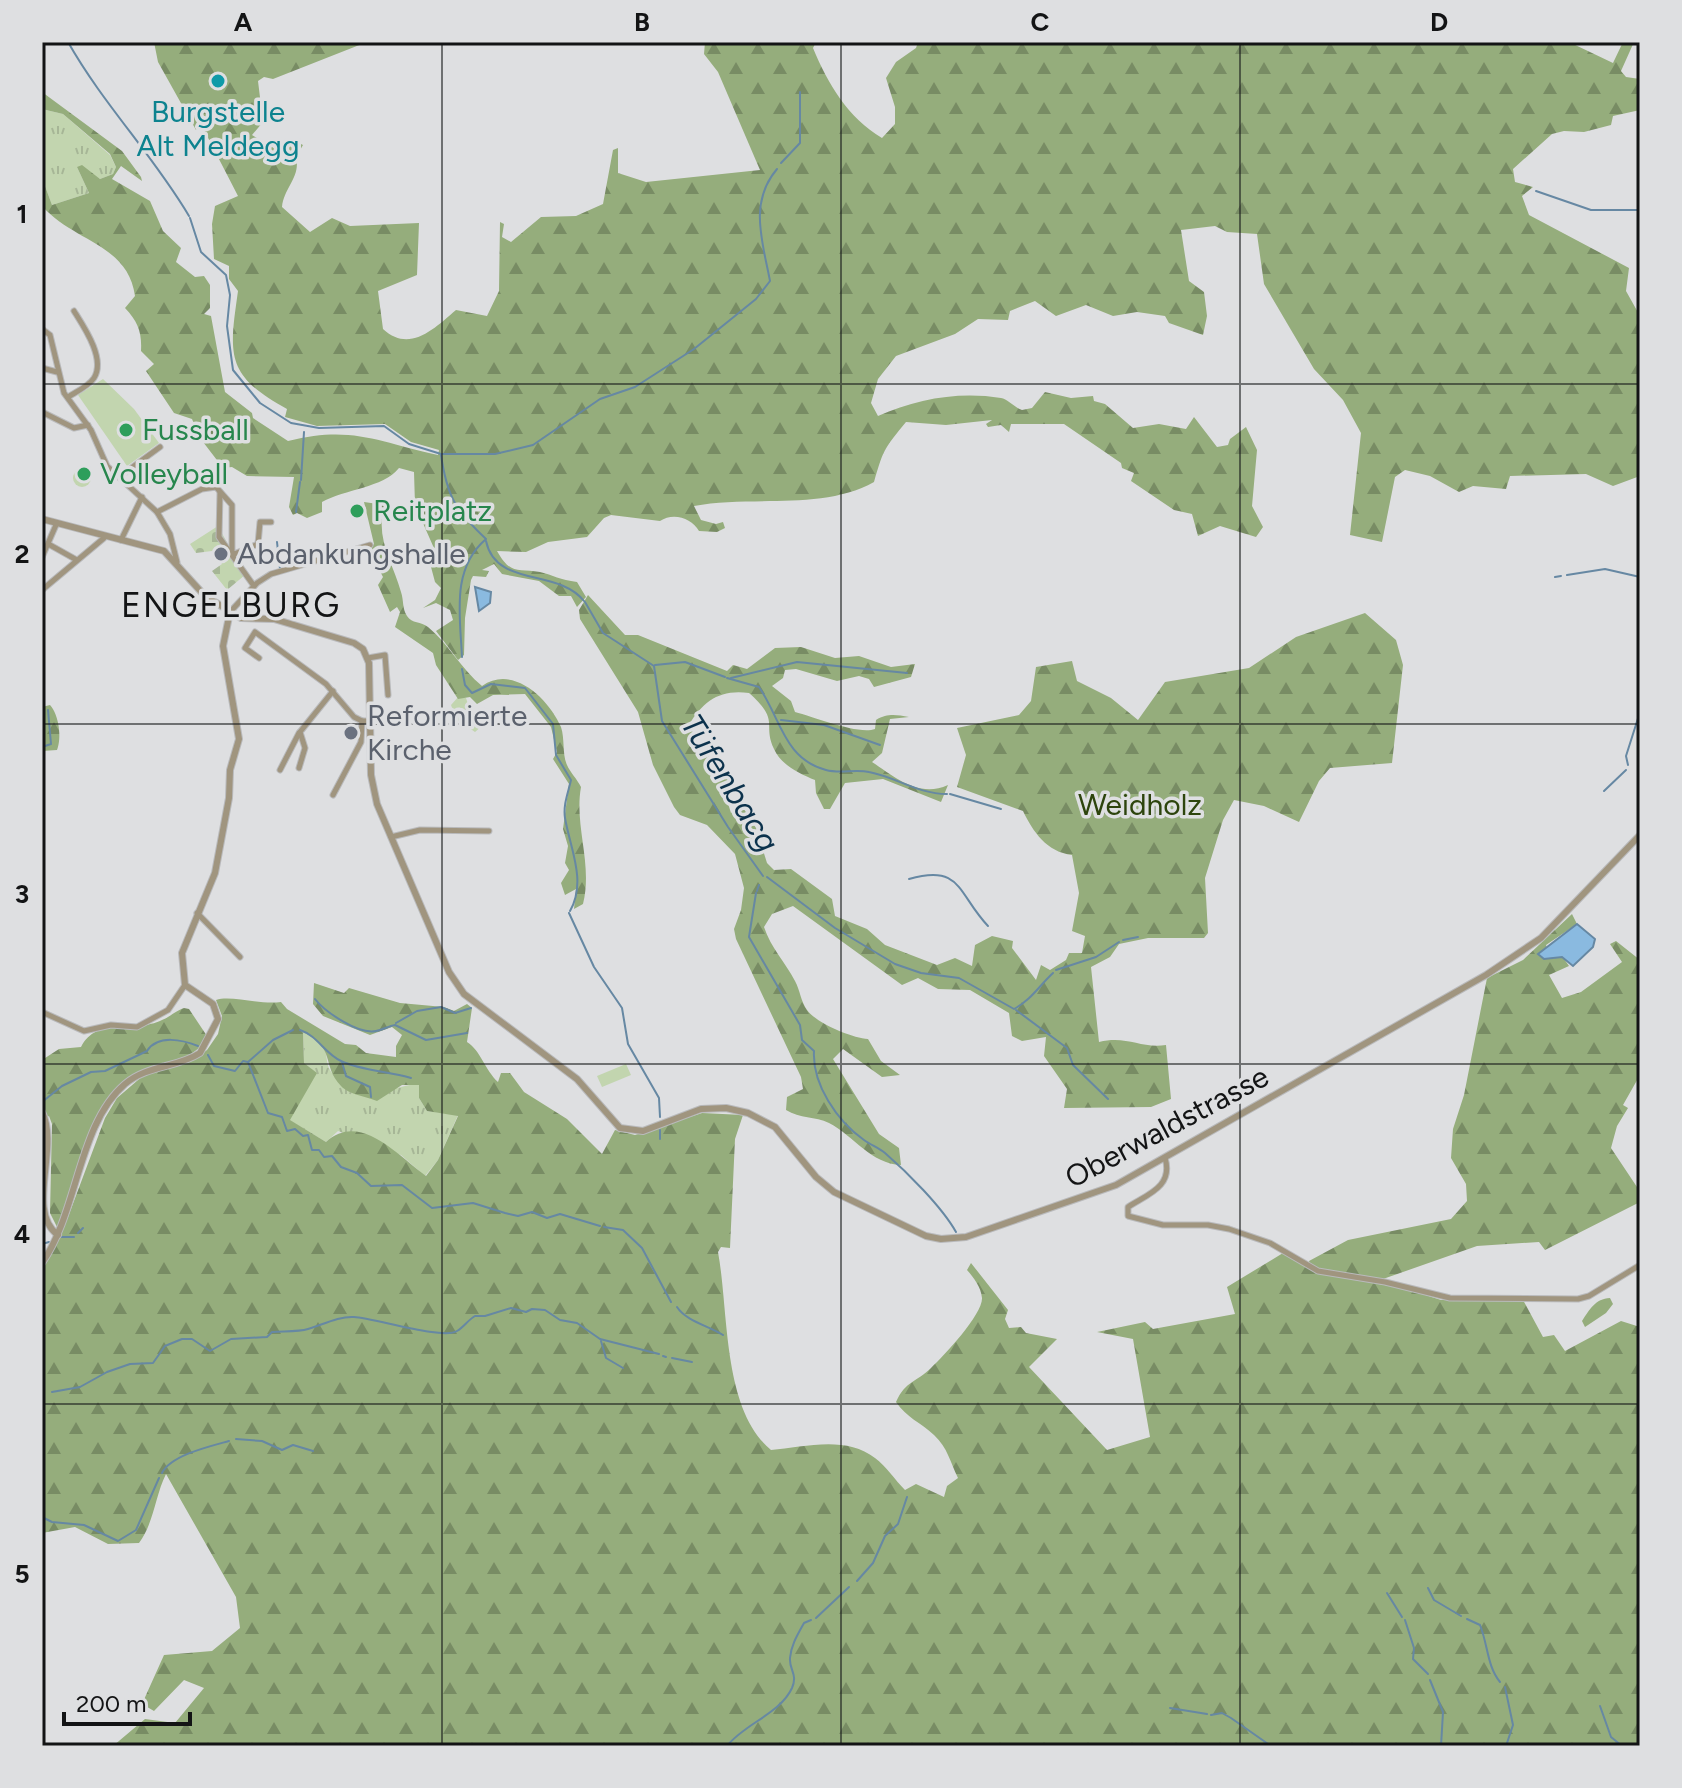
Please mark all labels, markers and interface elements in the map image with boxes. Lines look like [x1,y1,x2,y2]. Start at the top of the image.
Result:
text: A [234,6,253,38]
text: B [634,6,650,38]
text: C [1031,6,1050,38]
text: D [1430,6,1448,38]
marker: Burgstelle Alt Meldegg [209,72,227,90]
place label: Burgstelle Alt Meldegg [136,93,300,164]
text: 1 [17,198,27,230]
place label: Fussball [142,411,249,448]
marker: Fussball [117,421,135,439]
place label: Volleyball [100,455,228,492]
marker: Volleyball [75,465,93,483]
place label: Reitplatz [373,492,492,529]
marker: Reitplatz [348,502,366,520]
place label: Abdankungshalle [237,535,466,572]
text: 2 [14,538,30,570]
marker: Abdankungshalle [212,545,230,563]
district label: ENGELBURG [121,585,341,626]
place label: Reformierte Kirche [367,697,527,768]
water label: Tüfenbacg [673,707,787,859]
marker: Reformierte Kirche [342,724,360,742]
park label: Weidholz [1078,786,1202,823]
text: 3 [15,878,29,910]
street label: Oberwaldstrasse [1059,1057,1275,1196]
text: 4 [14,1218,30,1250]
text: 5 [14,1558,30,1590]
scale bar [64,1676,190,1726]
text: 200 m [76,1689,147,1718]

